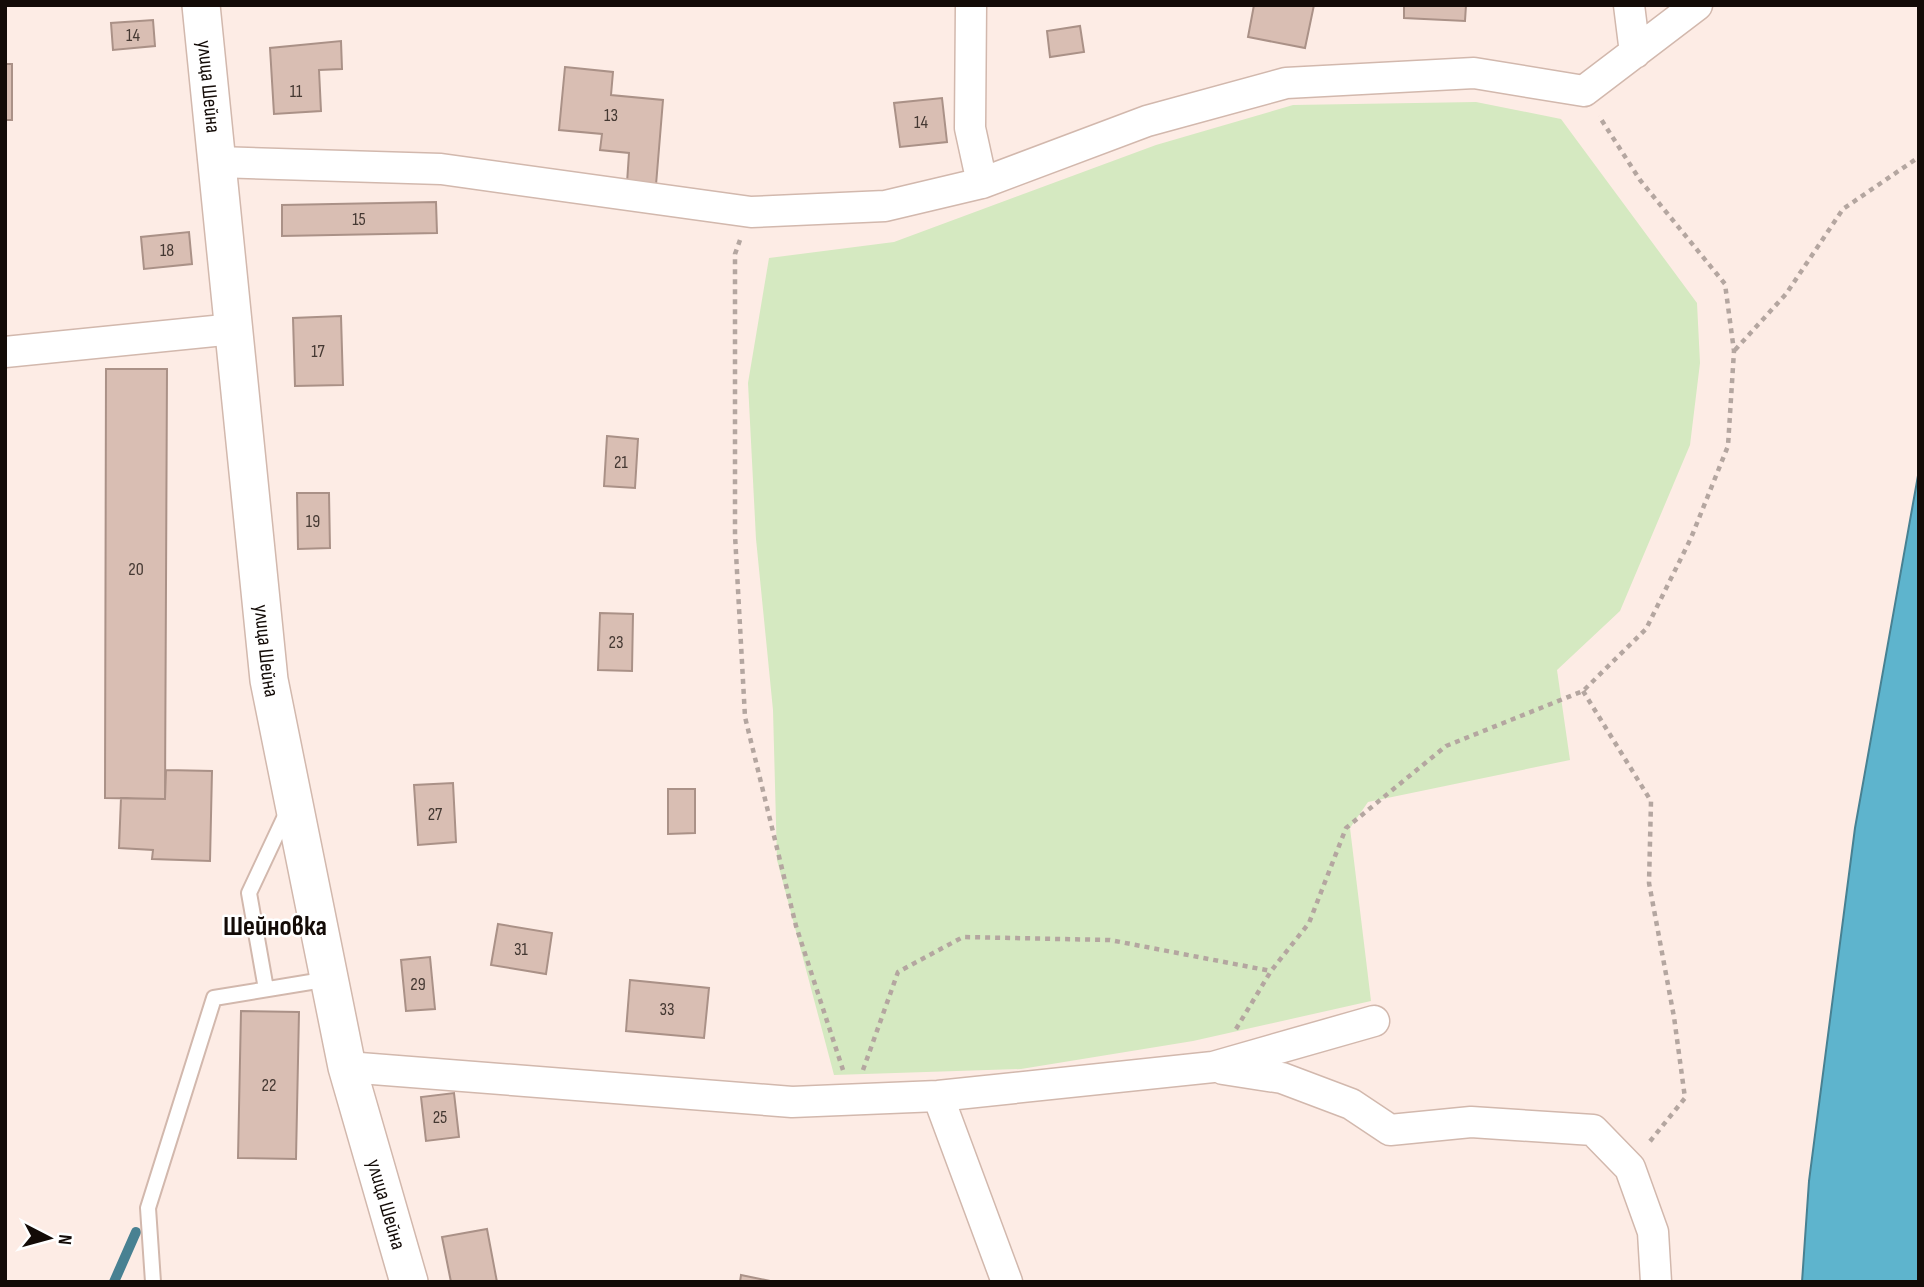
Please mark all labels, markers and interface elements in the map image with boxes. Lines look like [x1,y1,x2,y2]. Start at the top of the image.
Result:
house number: 14 [126,25,140,46]
street label: улица Шейна [192,39,226,134]
house number: 11 [290,81,303,102]
house number: 13 [604,105,618,126]
house number: 14 [914,112,928,133]
house number: 15 [352,209,366,230]
house number: 18 [160,240,174,261]
house number: 17 [311,341,326,362]
house number: 21 [614,452,629,473]
house number: 19 [306,511,320,532]
house number: 20 [128,559,144,580]
street label: улица Шейна [249,603,285,699]
house number: 23 [609,632,624,653]
house number: 27 [428,804,443,825]
district label: Шейновка [223,910,327,943]
house number: 31 [514,939,529,960]
house number: 29 [410,974,426,995]
house number: 33 [659,999,675,1020]
house number: 22 [262,1075,276,1096]
house number: 25 [433,1107,447,1128]
street label: улица Шейна [362,1156,411,1252]
north arrow [14,1203,84,1273]
text: N [52,1233,76,1246]

